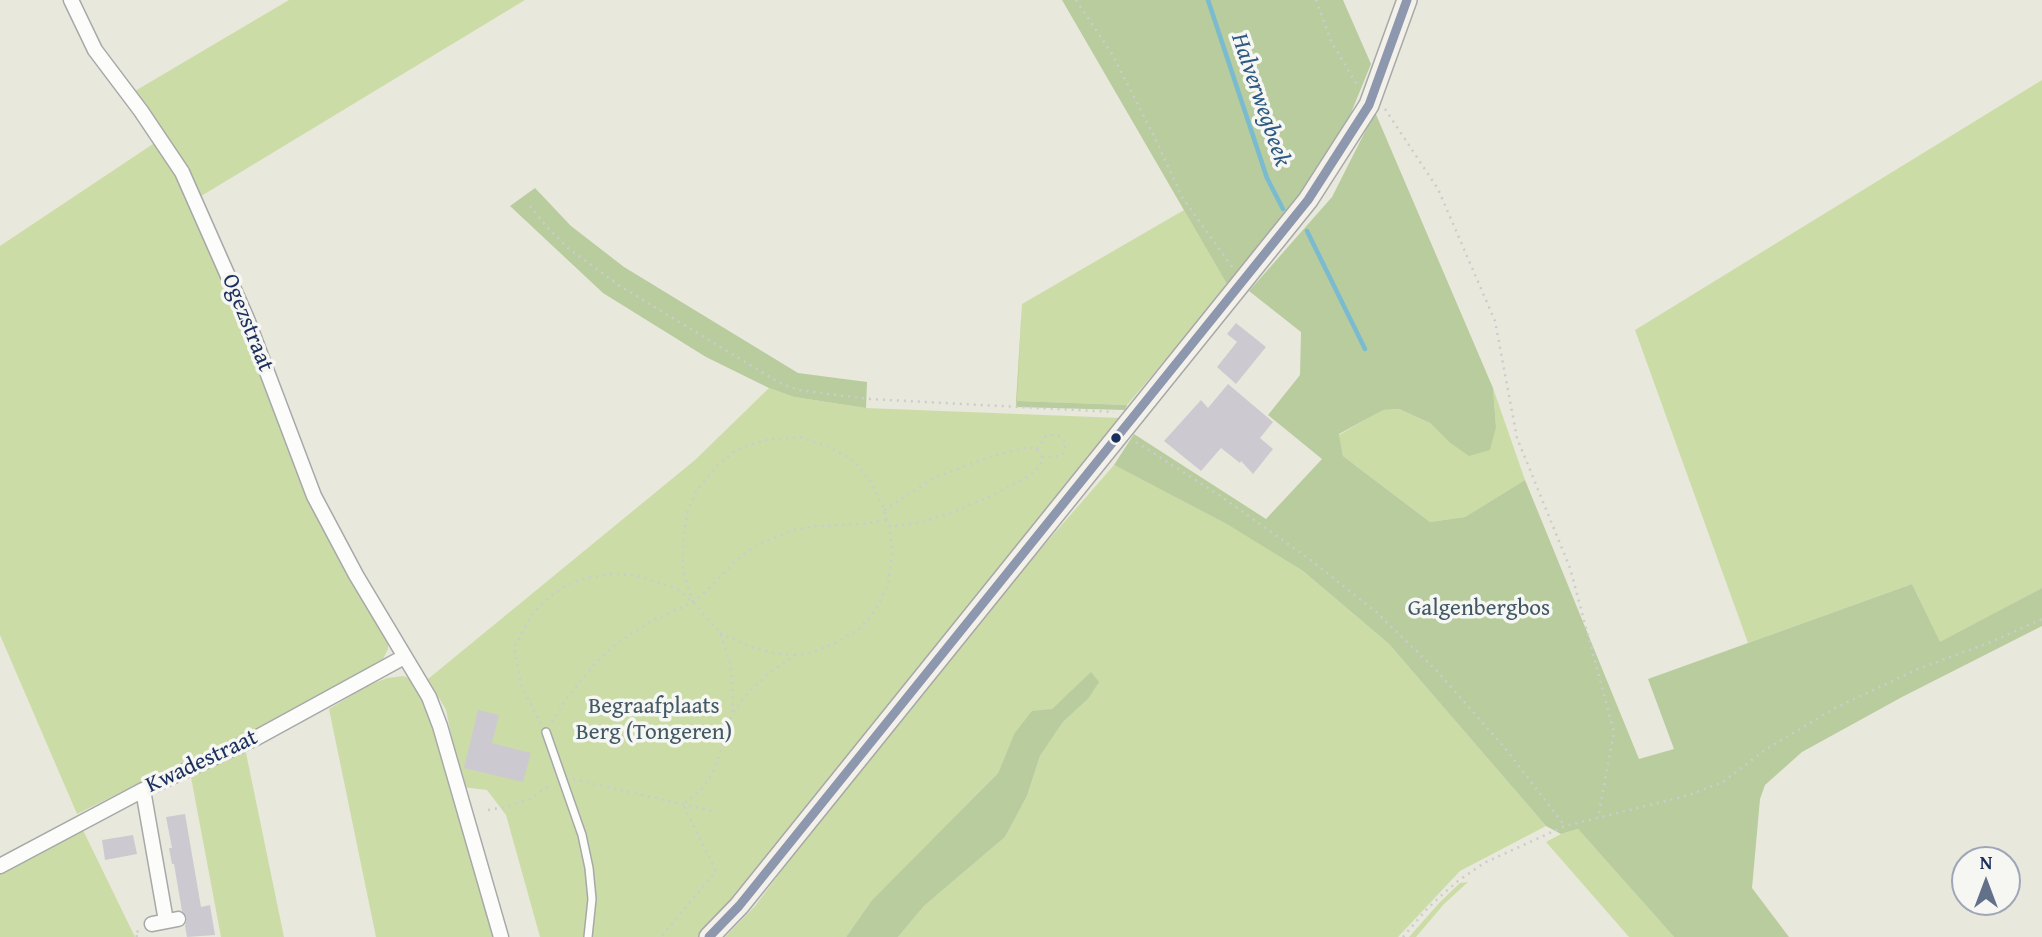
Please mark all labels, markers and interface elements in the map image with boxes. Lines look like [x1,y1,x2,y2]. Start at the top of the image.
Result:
water label: Halverwegbeek [1224,30,1296,170]
street label: Ogezstraat [215,270,279,376]
unlabelled marker [1109,431,1123,445]
park label: Galgenbergbos [1408,595,1550,623]
park label: Begraafplaats Berg (Tongeren) [576,693,732,747]
street label: Kwadestraat [142,724,262,800]
north arrow [1951,846,2021,916]
text: N [1980,848,1992,876]

